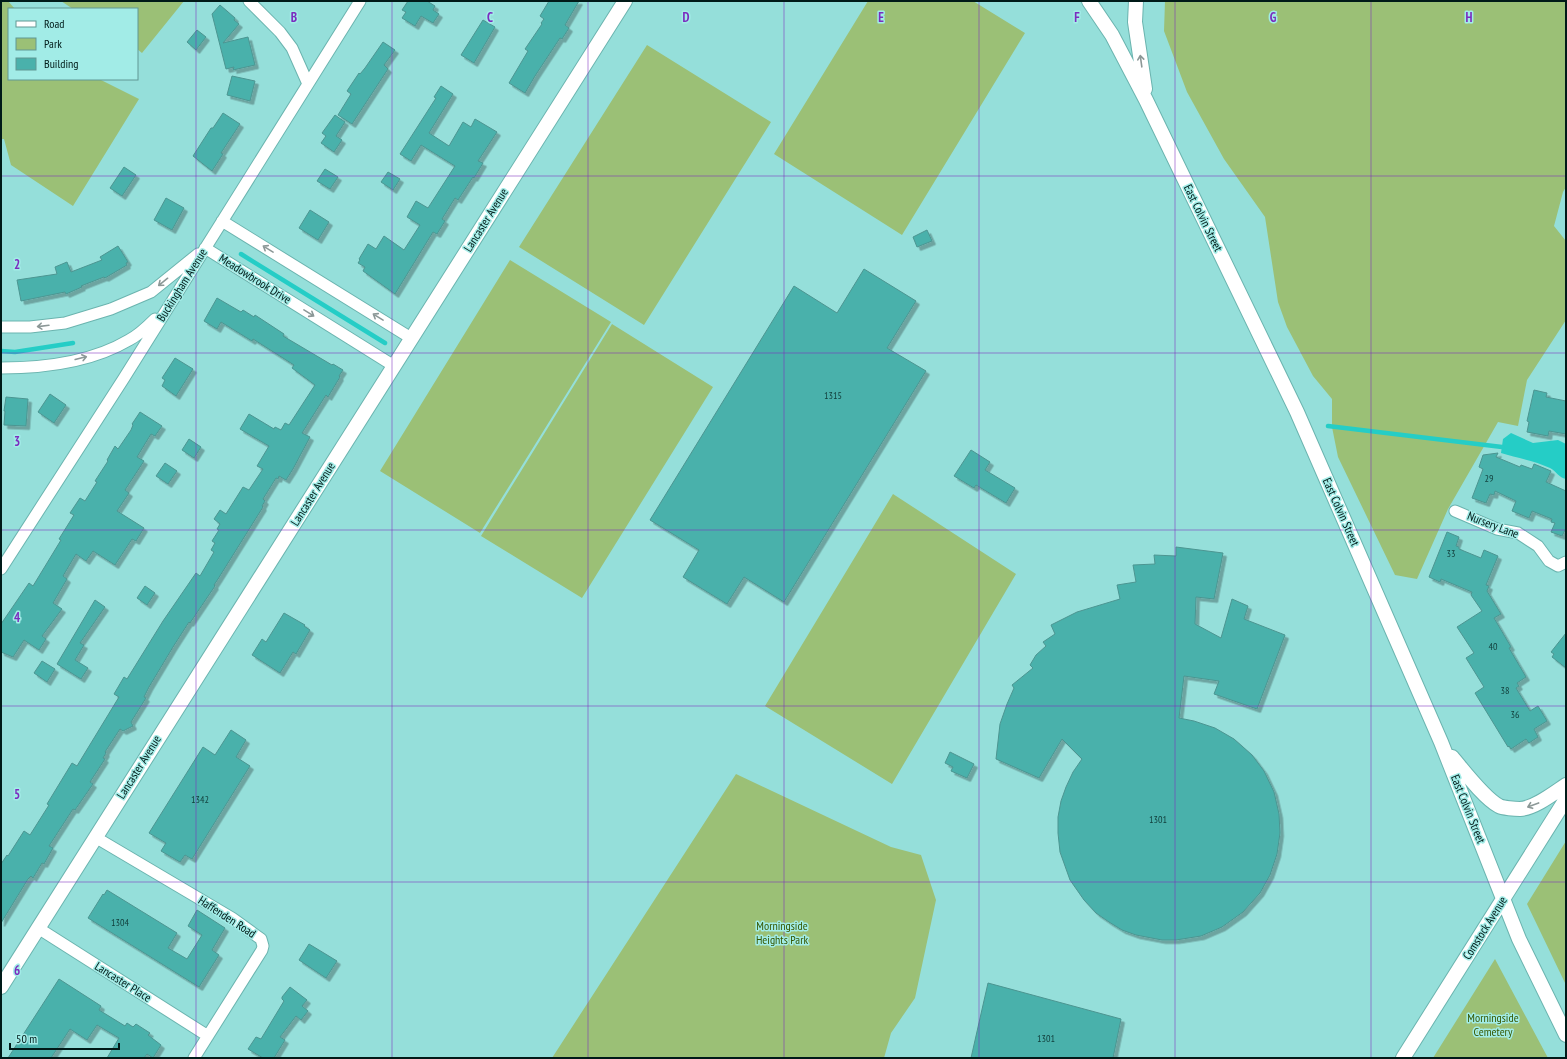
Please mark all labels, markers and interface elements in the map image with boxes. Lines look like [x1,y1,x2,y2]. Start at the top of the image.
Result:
legend [8,8,138,80]
text: B [291,9,297,26]
text: C [487,9,493,26]
text: D [683,9,690,26]
text: E [878,9,884,26]
text: F [1074,9,1080,26]
text: G [1270,9,1277,26]
text: H [1466,9,1473,26]
text: Road [44,16,64,31]
text: Park [44,36,62,51]
one-way arrow [1137,55,1145,68]
text: Building [44,56,79,71]
street label: East Colvin Street [1181,182,1226,254]
street label: Lancaster Avenue [460,185,511,254]
street label: Buckingham Avenue [153,245,210,324]
one-way arrow [262,245,274,253]
street label: Meadowbrook Drive [216,250,294,307]
text: 2 [14,256,20,273]
one-way arrow [158,277,169,286]
one-way arrow [303,310,315,318]
one-way arrow [372,313,384,321]
one-way arrow [37,322,50,330]
one-way arrow [74,354,87,361]
house number: 1315 [824,389,842,402]
text: 3 [14,433,20,450]
street label: Lancaster Avenue [287,459,338,528]
house number: 29 [1485,472,1494,485]
street label: East Colvin Street [1320,475,1363,549]
street label: Nursery Lane [1465,508,1521,541]
house number: 33 [1447,547,1456,560]
text: 4 [14,609,21,626]
house number: 40 [1489,640,1498,653]
house number: 38 [1501,684,1510,697]
house number: 36 [1511,708,1520,721]
street label: Lancaster Avenue [113,732,164,801]
street label: East Colvin Street [1448,772,1489,846]
text: 5 [14,786,20,803]
house number: 1342 [191,793,209,806]
one-way arrow [1527,801,1539,809]
house number: 1301 [1149,813,1167,826]
street label: Haffenden Road [196,892,259,941]
street label: Comstock Avenue [1459,893,1510,962]
house number: 1304 [111,916,130,929]
park label: Morningside Heights Park [756,918,808,947]
street label: Lancaster Place [92,958,154,1005]
text: 6 [14,962,20,979]
park label: Morningside Cemetery [1467,1010,1519,1039]
scale bar [10,1025,119,1051]
text: 50 m [16,1031,37,1046]
house number: 1301 [1037,1032,1055,1045]

